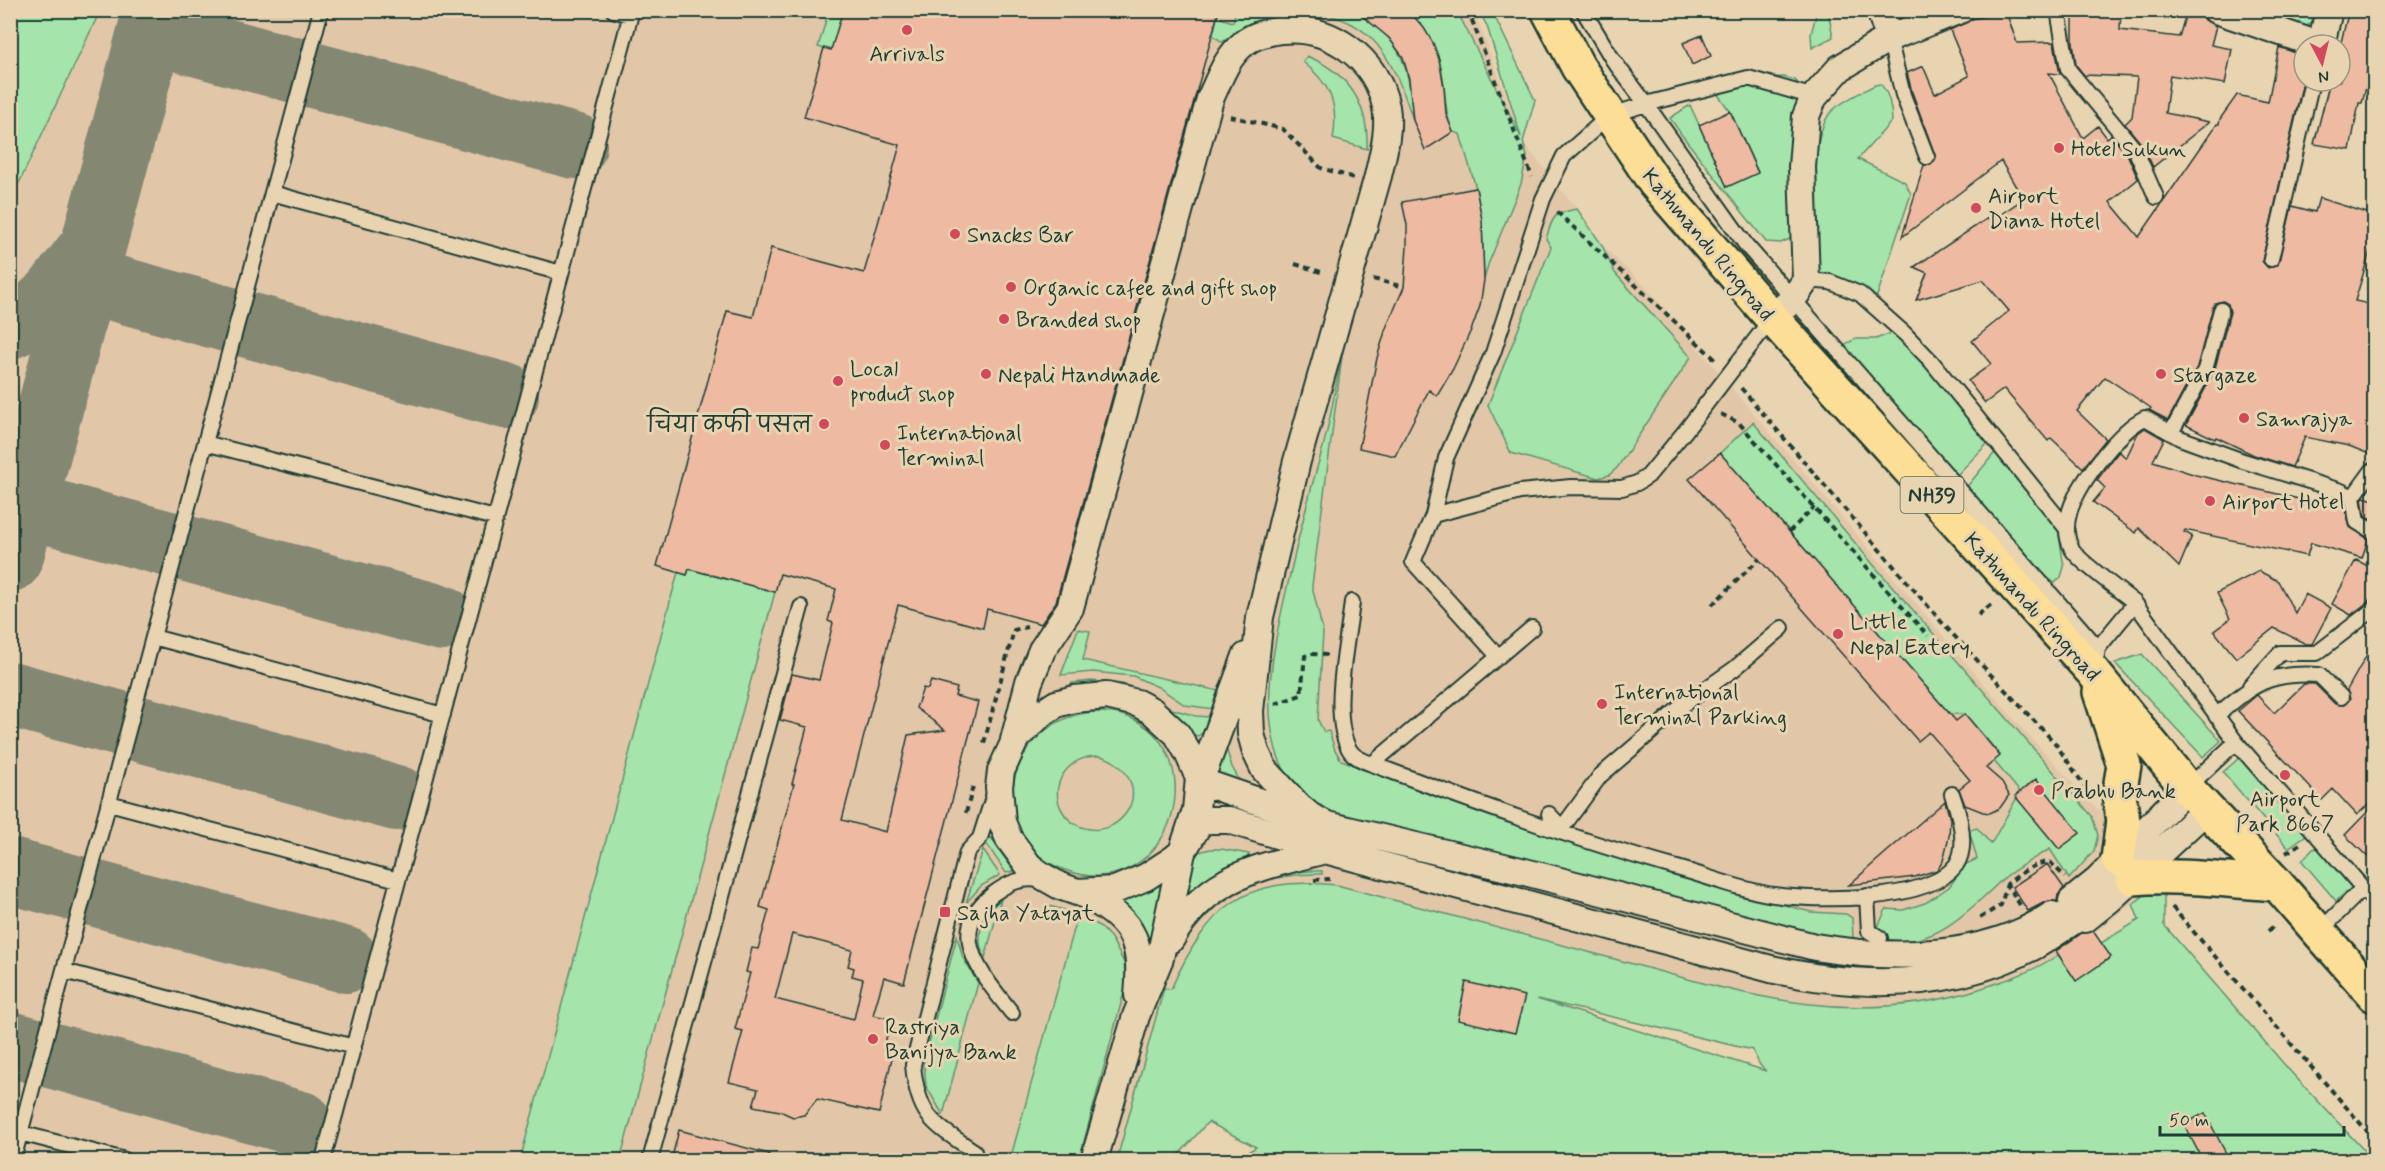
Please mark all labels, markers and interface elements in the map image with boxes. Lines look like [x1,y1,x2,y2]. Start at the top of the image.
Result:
marker: Arrivals [900,23,914,37]
north arrow [2292,33,2352,93]
place label: Arrivals [869,41,945,69]
text: N [2317,65,2330,87]
place label: Hotel Sukun [2071,136,2186,164]
marker: Hotel Sukun [2052,141,2066,155]
street label: Kathmandu Ringroad [1633,163,1780,330]
place label: Airport Diana Hotel [1988,183,2100,236]
marker: Airport Diana Hotel [1969,201,1983,215]
place label: Snacks Bar [967,222,1074,250]
marker: Snacks Bar [948,227,962,241]
place label: Organic cafee and gift shop [1023,275,1277,306]
marker: Organic cafee and gift shop [1004,280,1018,294]
place label: Branded shop [1016,307,1141,335]
marker: Branded shop [997,312,1011,326]
place label: Local product shop [850,356,955,409]
place label: Nepali Handmade [998,362,1160,390]
place label: Stargaze [2173,362,2257,391]
marker: Nepali Handmade [979,367,993,381]
marker: Stargaze [2154,367,2168,381]
marker: Local product shop [831,374,845,388]
place label: Samrajya [2256,406,2353,434]
place label: चिया कफी पसल [646,407,814,440]
marker: Samrajya [2237,411,2251,425]
marker: चिया कफी पसल [817,417,831,431]
place label: International Terminal [897,420,1022,473]
marker: International Terminal [878,438,892,452]
road number: NH39 [1900,477,1964,513]
place label: Airport Hotel [2222,489,2344,517]
marker: Airport Hotel [2203,494,2217,508]
street label: Kathmandu Ringroad [1955,527,2106,690]
place label: Little Nepal Eatery [1850,609,1970,662]
marker: Little Nepal Eatery [1831,627,1845,641]
place label: International Terminal Parking [1614,679,1787,733]
marker: International Terminal Parking [1595,697,1609,711]
marker: Airport Park 8667 [2278,768,2292,782]
place label: Prabhu Bank [2051,778,2176,806]
marker: Prabhu Bank [2032,783,2046,797]
place label: Airport Park 8667 [2236,786,2334,839]
place label: Sajha Yatayat [957,900,1094,929]
marker: Sajha Yatayat [938,905,952,919]
place label: Rastriya Banijya Bank [885,1014,1017,1067]
marker: Rastriya Banijya Bank [866,1032,880,1046]
scale bar [2160,1099,2344,1137]
text: 50 m [2169,1109,2209,1133]

